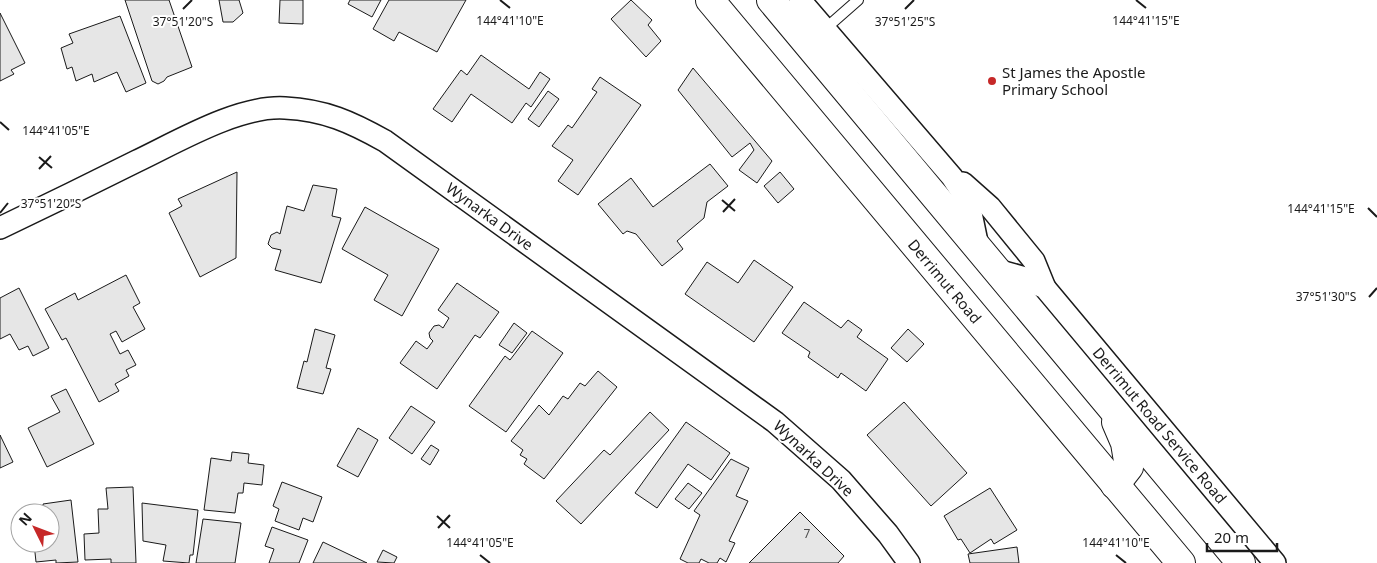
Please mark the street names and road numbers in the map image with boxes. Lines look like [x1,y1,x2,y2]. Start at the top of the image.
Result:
street label: Wynarka Drive [442,178,538,254]
street label: Derrimut Road [904,235,986,327]
street label: Derrimut Road Service Road [1089,343,1231,507]
street label: Wynarka Drive [770,416,858,500]

